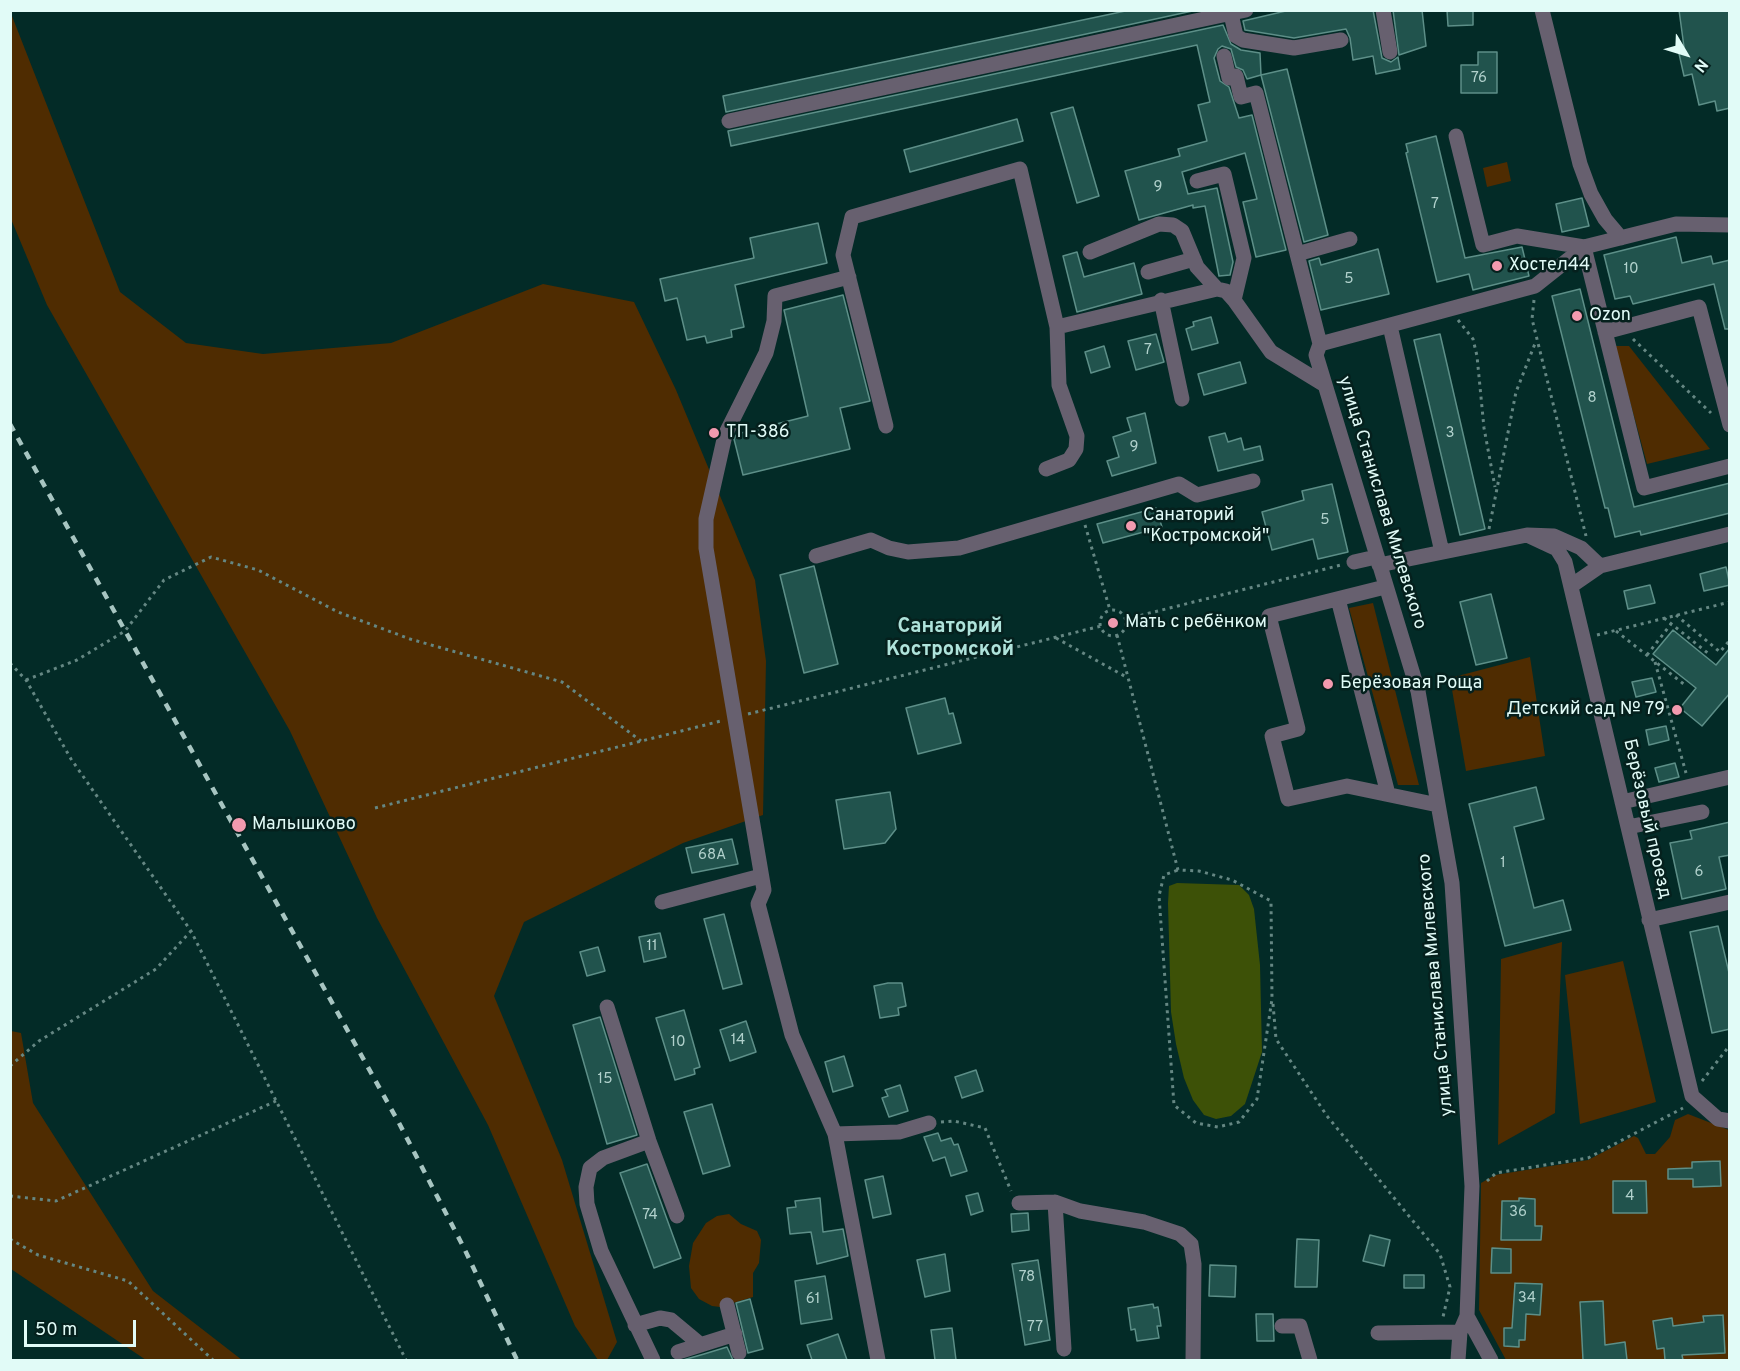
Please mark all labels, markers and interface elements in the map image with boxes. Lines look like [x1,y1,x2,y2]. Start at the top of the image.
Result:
north arrow [1656,24,1716,84]
text: N [1689,54,1712,76]
house number: 76 [1471,70,1487,88]
house number: 9 [1154,179,1162,197]
house number: 7 [1431,196,1439,214]
place label: Хостел44 [1509,255,1590,277]
marker: Хостел44 [1490,259,1504,273]
house number: 10 [1623,261,1639,279]
house number: 5 [1344,271,1354,289]
place label: Ozon [1589,305,1631,327]
marker: Ozon [1570,309,1584,323]
house number: 7 [1144,342,1152,360]
street label: улица Станислава Милевского [1332,374,1430,632]
house number: 8 [1587,390,1597,408]
place label: ТП-386 [726,422,789,444]
house number: 3 [1445,425,1455,443]
marker: ТП-386 [707,426,721,440]
house number: 9 [1130,439,1138,457]
place label: Санаторий "Костромской" [1143,505,1269,548]
house number: 5 [1320,512,1330,530]
marker: Санаторий "Костромской" [1124,519,1138,533]
place label: Мать с ребёнком [1125,612,1267,634]
district label: Санаторий Костромской [886,616,1014,663]
marker: Мать с ребёнком [1106,616,1120,630]
place label: Берёзовая Роща [1340,673,1482,695]
marker: Берёзовая Роща [1321,677,1335,691]
place label: Детский сад № 79 [1506,699,1665,721]
marker: Детский сад № 79 [1670,703,1684,717]
street label: Берёзовый проезд [1617,737,1675,901]
place label: Малышково [252,814,356,836]
marker: Малышково [230,816,248,834]
house number: 68А [698,847,726,865]
street label: улица Станислава Милевского [1415,853,1459,1117]
house number: 1 [1500,855,1506,873]
house number: 6 [1695,864,1703,882]
house number: 11 [646,938,658,956]
house number: 14 [731,1032,745,1050]
house number: 10 [670,1034,686,1052]
house number: 15 [598,1071,612,1089]
house number: 4 [1625,1188,1635,1206]
house number: 36 [1509,1204,1527,1222]
house number: 74 [642,1207,658,1225]
house number: 78 [1019,1269,1035,1287]
house number: 34 [1518,1290,1536,1308]
house number: 61 [806,1291,820,1309]
scale bar [27,1308,140,1346]
text: 50 m [35,1319,77,1342]
house number: 77 [1027,1319,1043,1337]

